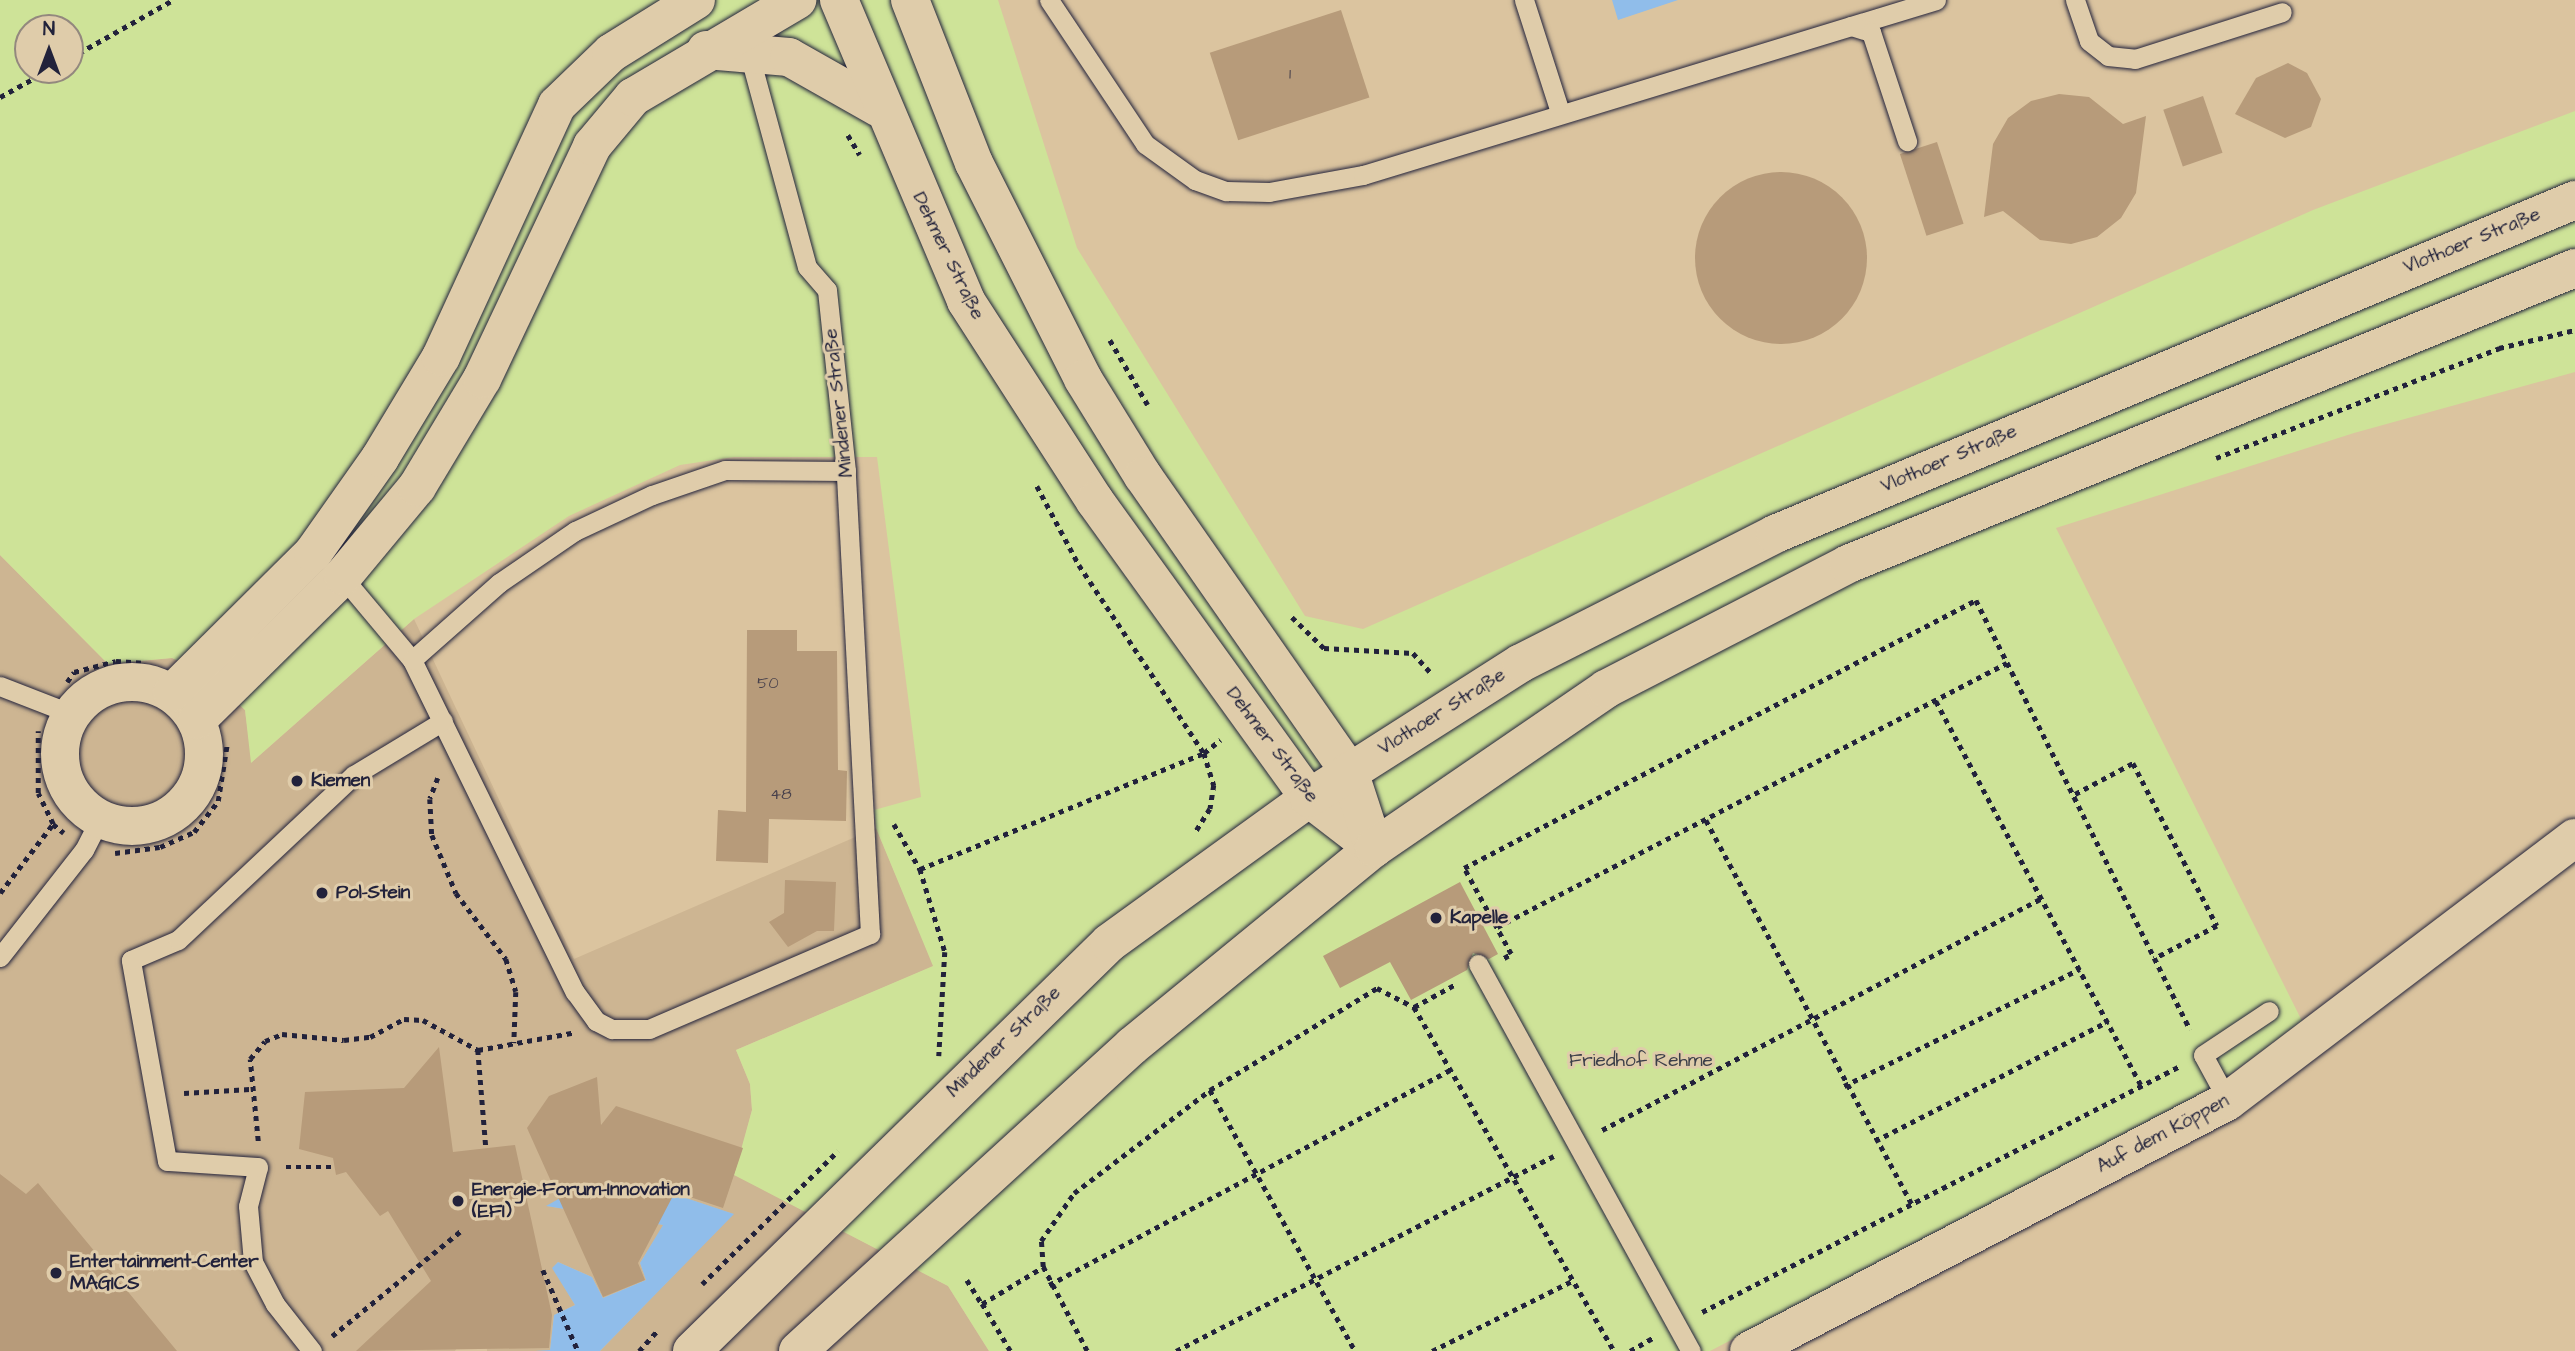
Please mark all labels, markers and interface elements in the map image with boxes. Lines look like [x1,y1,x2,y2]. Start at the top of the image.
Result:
north arrow [14,14,84,84]
text: N [43,16,55,43]
house number: 1 [1289,64,1291,84]
street label: Dehmer Straße [907,189,989,323]
street label: Vlothoer Straße [2400,203,2544,279]
street label: Mindener Straße [820,327,858,479]
street label: Vlothoer Straße [1878,420,2020,498]
street label: Vlothoer Straße [1374,664,1510,760]
house number: 50 [757,673,779,693]
street label: Dehmer Straße [1221,683,1323,807]
place label: Kiemen [311,770,370,792]
marker: Kiemen [289,773,305,789]
house number: 48 [770,784,792,804]
place label: Pol-Stein [336,882,410,904]
marker: Pol-Stein [314,885,330,901]
place label: Kapelle [1450,907,1508,929]
marker: Kapelle [1428,910,1444,926]
street label: Mindener Straße [942,982,1066,1102]
park label: Friedhof Rehme [1569,1050,1713,1072]
street label: Auf dem Köppen [2093,1090,2233,1178]
place label: Energie-Forum-Innovation (EFI) [472,1179,690,1223]
marker: Energie-Forum-Innovation (EFI) [450,1193,466,1209]
place label: Entertainment-Center MAGICS [70,1251,259,1295]
marker: Entertainment-Center MAGICS [48,1265,64,1281]

